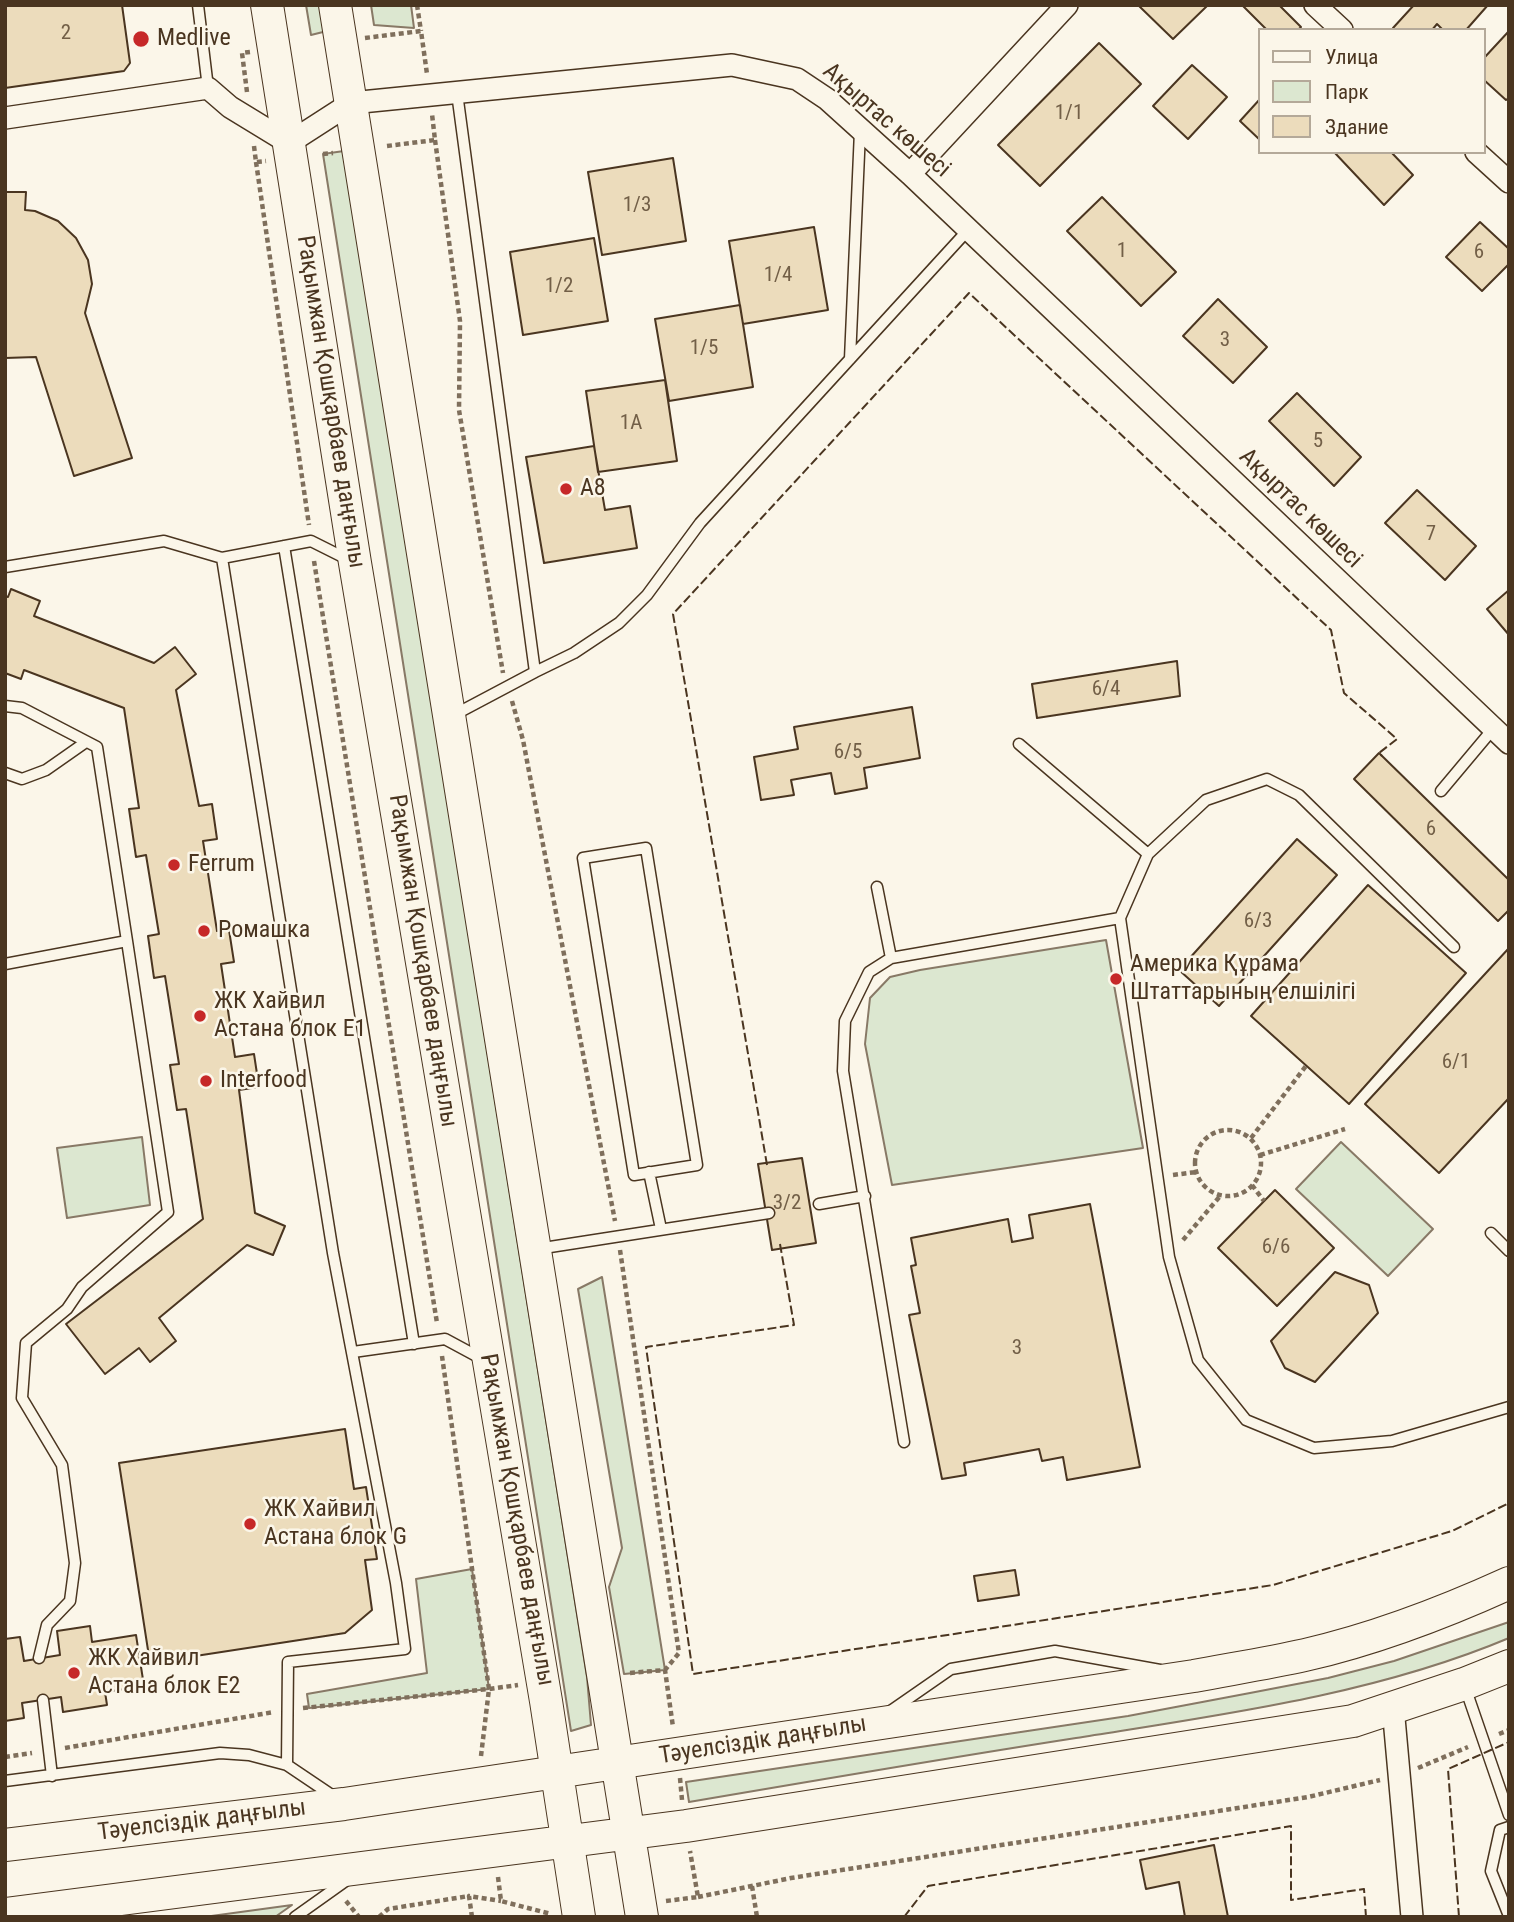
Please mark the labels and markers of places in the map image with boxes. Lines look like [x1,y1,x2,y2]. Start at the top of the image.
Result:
place label: Medlive [157,25,231,53]
marker: Medlive [131,29,151,49]
place label: А8 [580,475,606,503]
marker: А8 [558,481,574,497]
place label: Ferrum [188,851,255,879]
marker: Ferrum [166,857,182,873]
place label: Ромашка [218,917,310,945]
marker: Ромашка [196,923,212,939]
place label: Америка Құрама Штаттарының елшілігі [1130,951,1356,1007]
marker: Америка Құрама Штаттарының елшілігі [1108,971,1124,987]
place label: ЖК Хайвил Астана блок E1 [214,988,366,1044]
marker: ЖК Хайвил Астана блок E1 [192,1008,208,1024]
place label: Interfood [220,1067,307,1095]
marker: Interfood [198,1073,214,1089]
place label: ЖК Хайвил Астана блок G [264,1496,407,1552]
marker: ЖК Хайвил Астана блок G [242,1516,258,1532]
place label: ЖК Хайвил Астана блок E2 [88,1645,240,1701]
marker: ЖК Хайвил Астана блок E2 [66,1665,82,1681]

